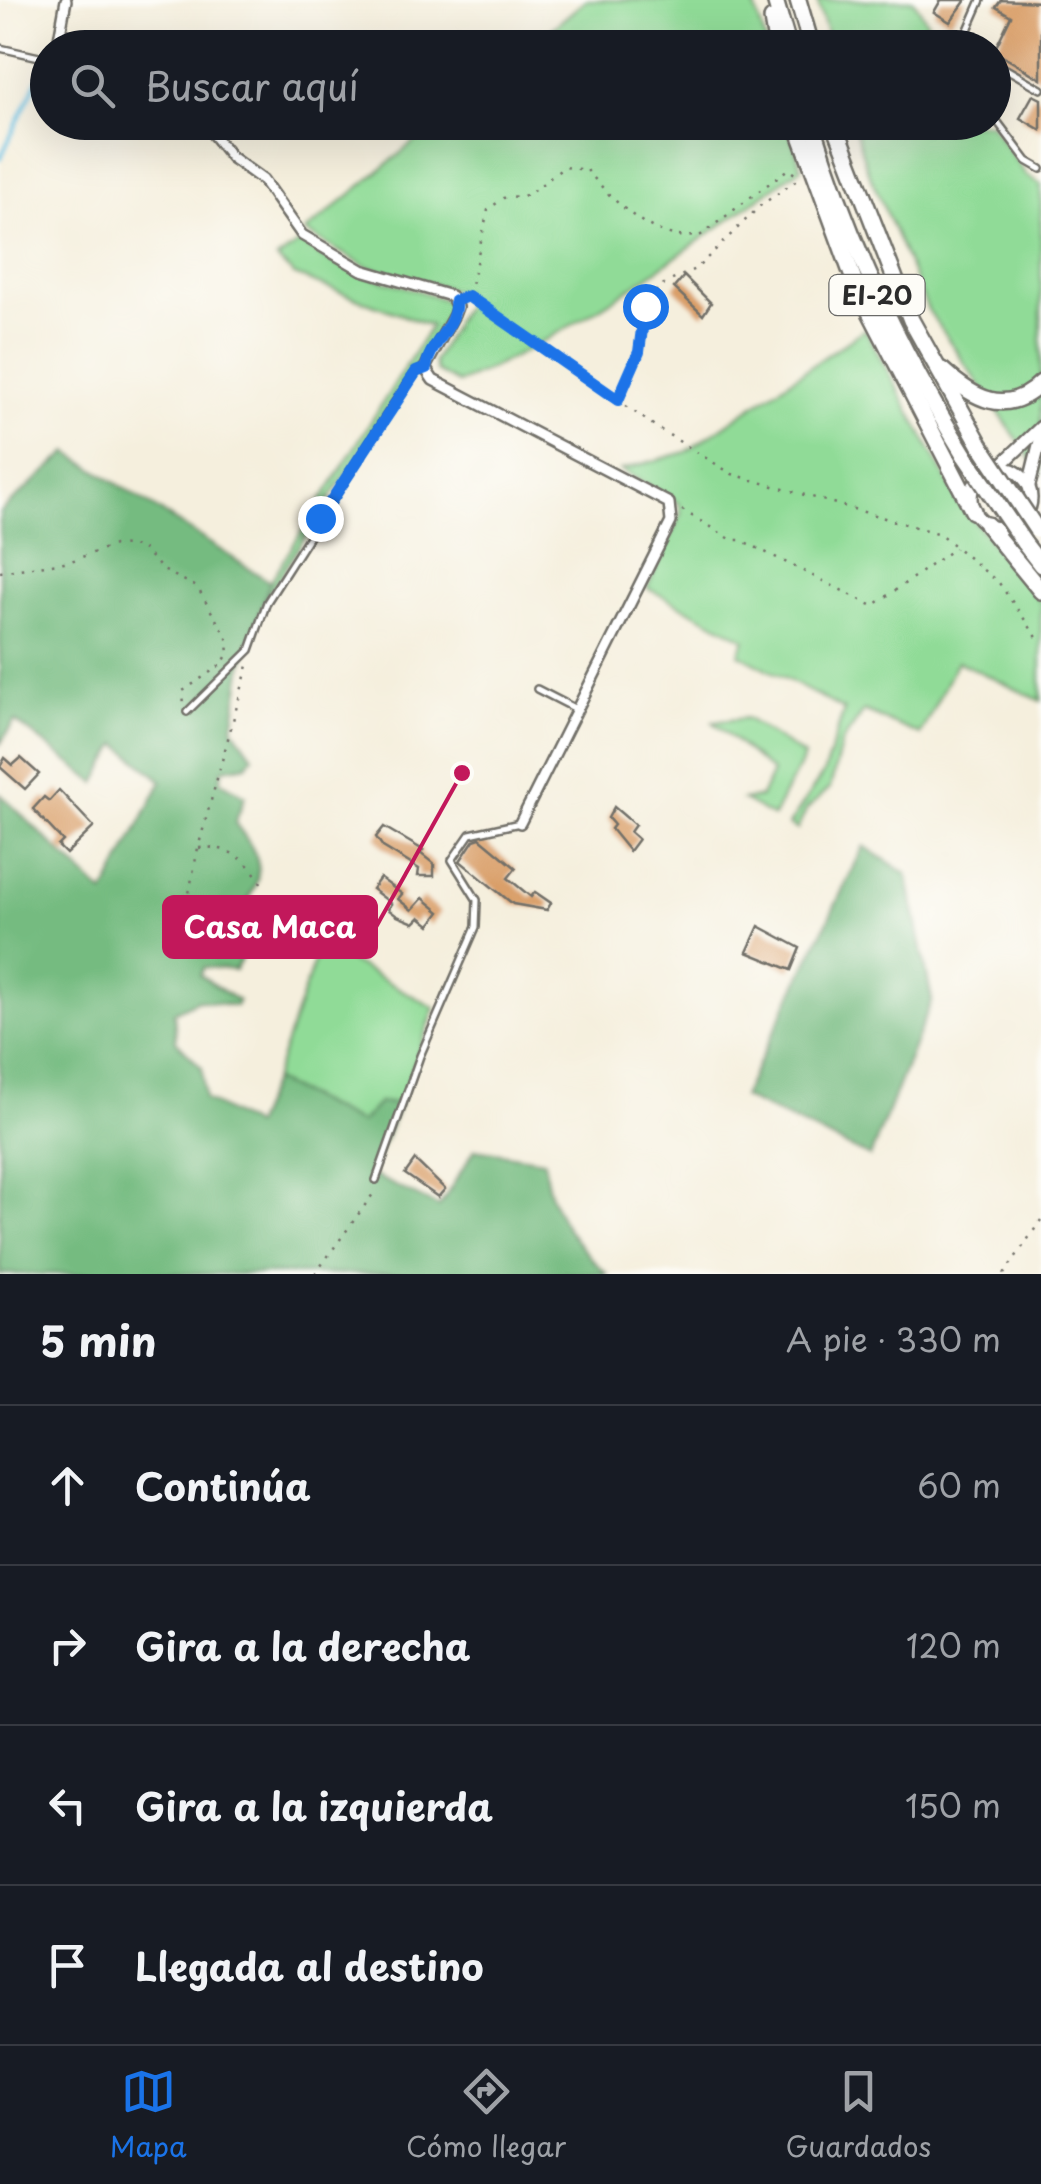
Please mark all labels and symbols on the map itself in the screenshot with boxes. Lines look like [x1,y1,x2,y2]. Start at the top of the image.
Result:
road number: EI-20 [830,275,924,315]
route start [623,284,669,330]
route end [298,496,344,542]
callout: Casa Maca [164,897,376,957]
text: Casa Maca [184,903,357,948]

